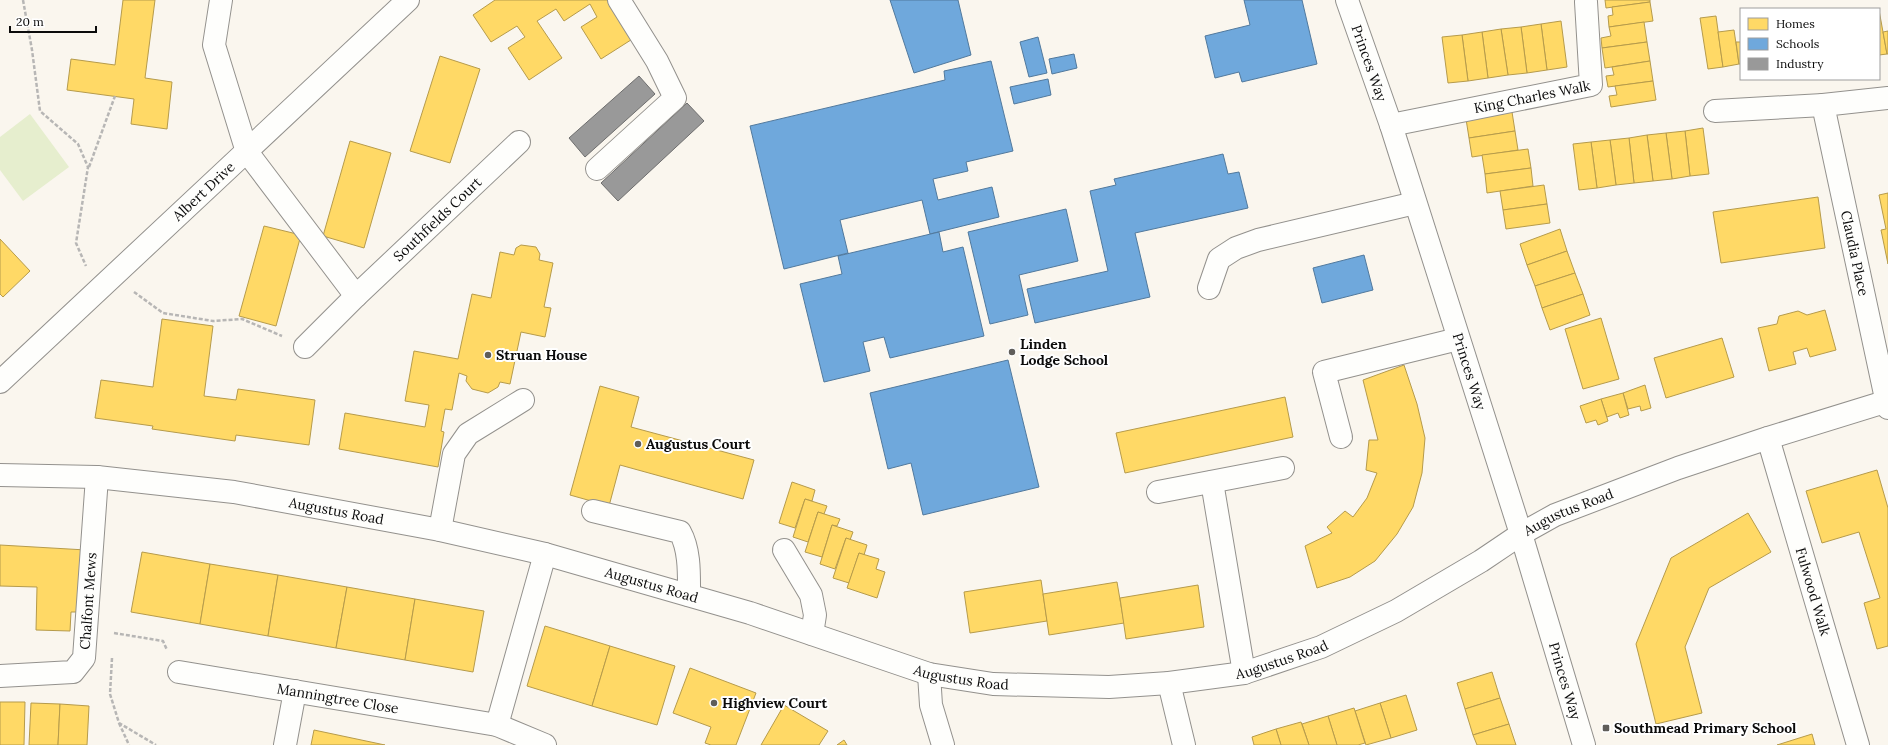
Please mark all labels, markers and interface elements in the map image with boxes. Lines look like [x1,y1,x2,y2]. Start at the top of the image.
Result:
scale bar [10,8,96,34]
legend [1740,8,1880,80]
text: 20 m [16,14,44,29]
text: Homes [1776,16,1815,31]
street label: Princes Way [1347,22,1391,104]
text: Schools [1776,36,1820,51]
text: Industry [1776,56,1824,71]
street label: King Charles Walk [1472,76,1592,117]
street label: Albert Drive [168,158,239,225]
street label: Southfields Court [389,173,486,265]
street label: Claudia Place [1837,209,1873,298]
street label: Princes Way [1449,330,1490,413]
place label: Linden Lodge School [1020,335,1109,369]
place label: Struan House [496,346,588,364]
marker: Linden Lodge School [1007,347,1017,357]
marker: Struan House [483,350,493,360]
place label: Augustus Court [646,435,751,453]
marker: Augustus Court [633,439,643,449]
street label: Augustus Road [1520,485,1616,540]
street label: Augustus Road [287,493,385,528]
street label: Fulwood Walk [1792,545,1835,638]
street label: Chalfont Mews [76,552,101,650]
street label: Augustus Road [602,562,700,607]
street label: Augustus Road [1234,636,1331,683]
street label: Princes Way [1545,640,1585,722]
street label: Augustus Road [910,660,1009,693]
street label: Manningtree Close [275,679,401,718]
place label: Highview Court [722,694,828,712]
marker: Highview Court [709,698,719,708]
place label: Southmead Primary School [1614,719,1797,737]
marker: Southmead Primary School [1601,723,1611,733]

